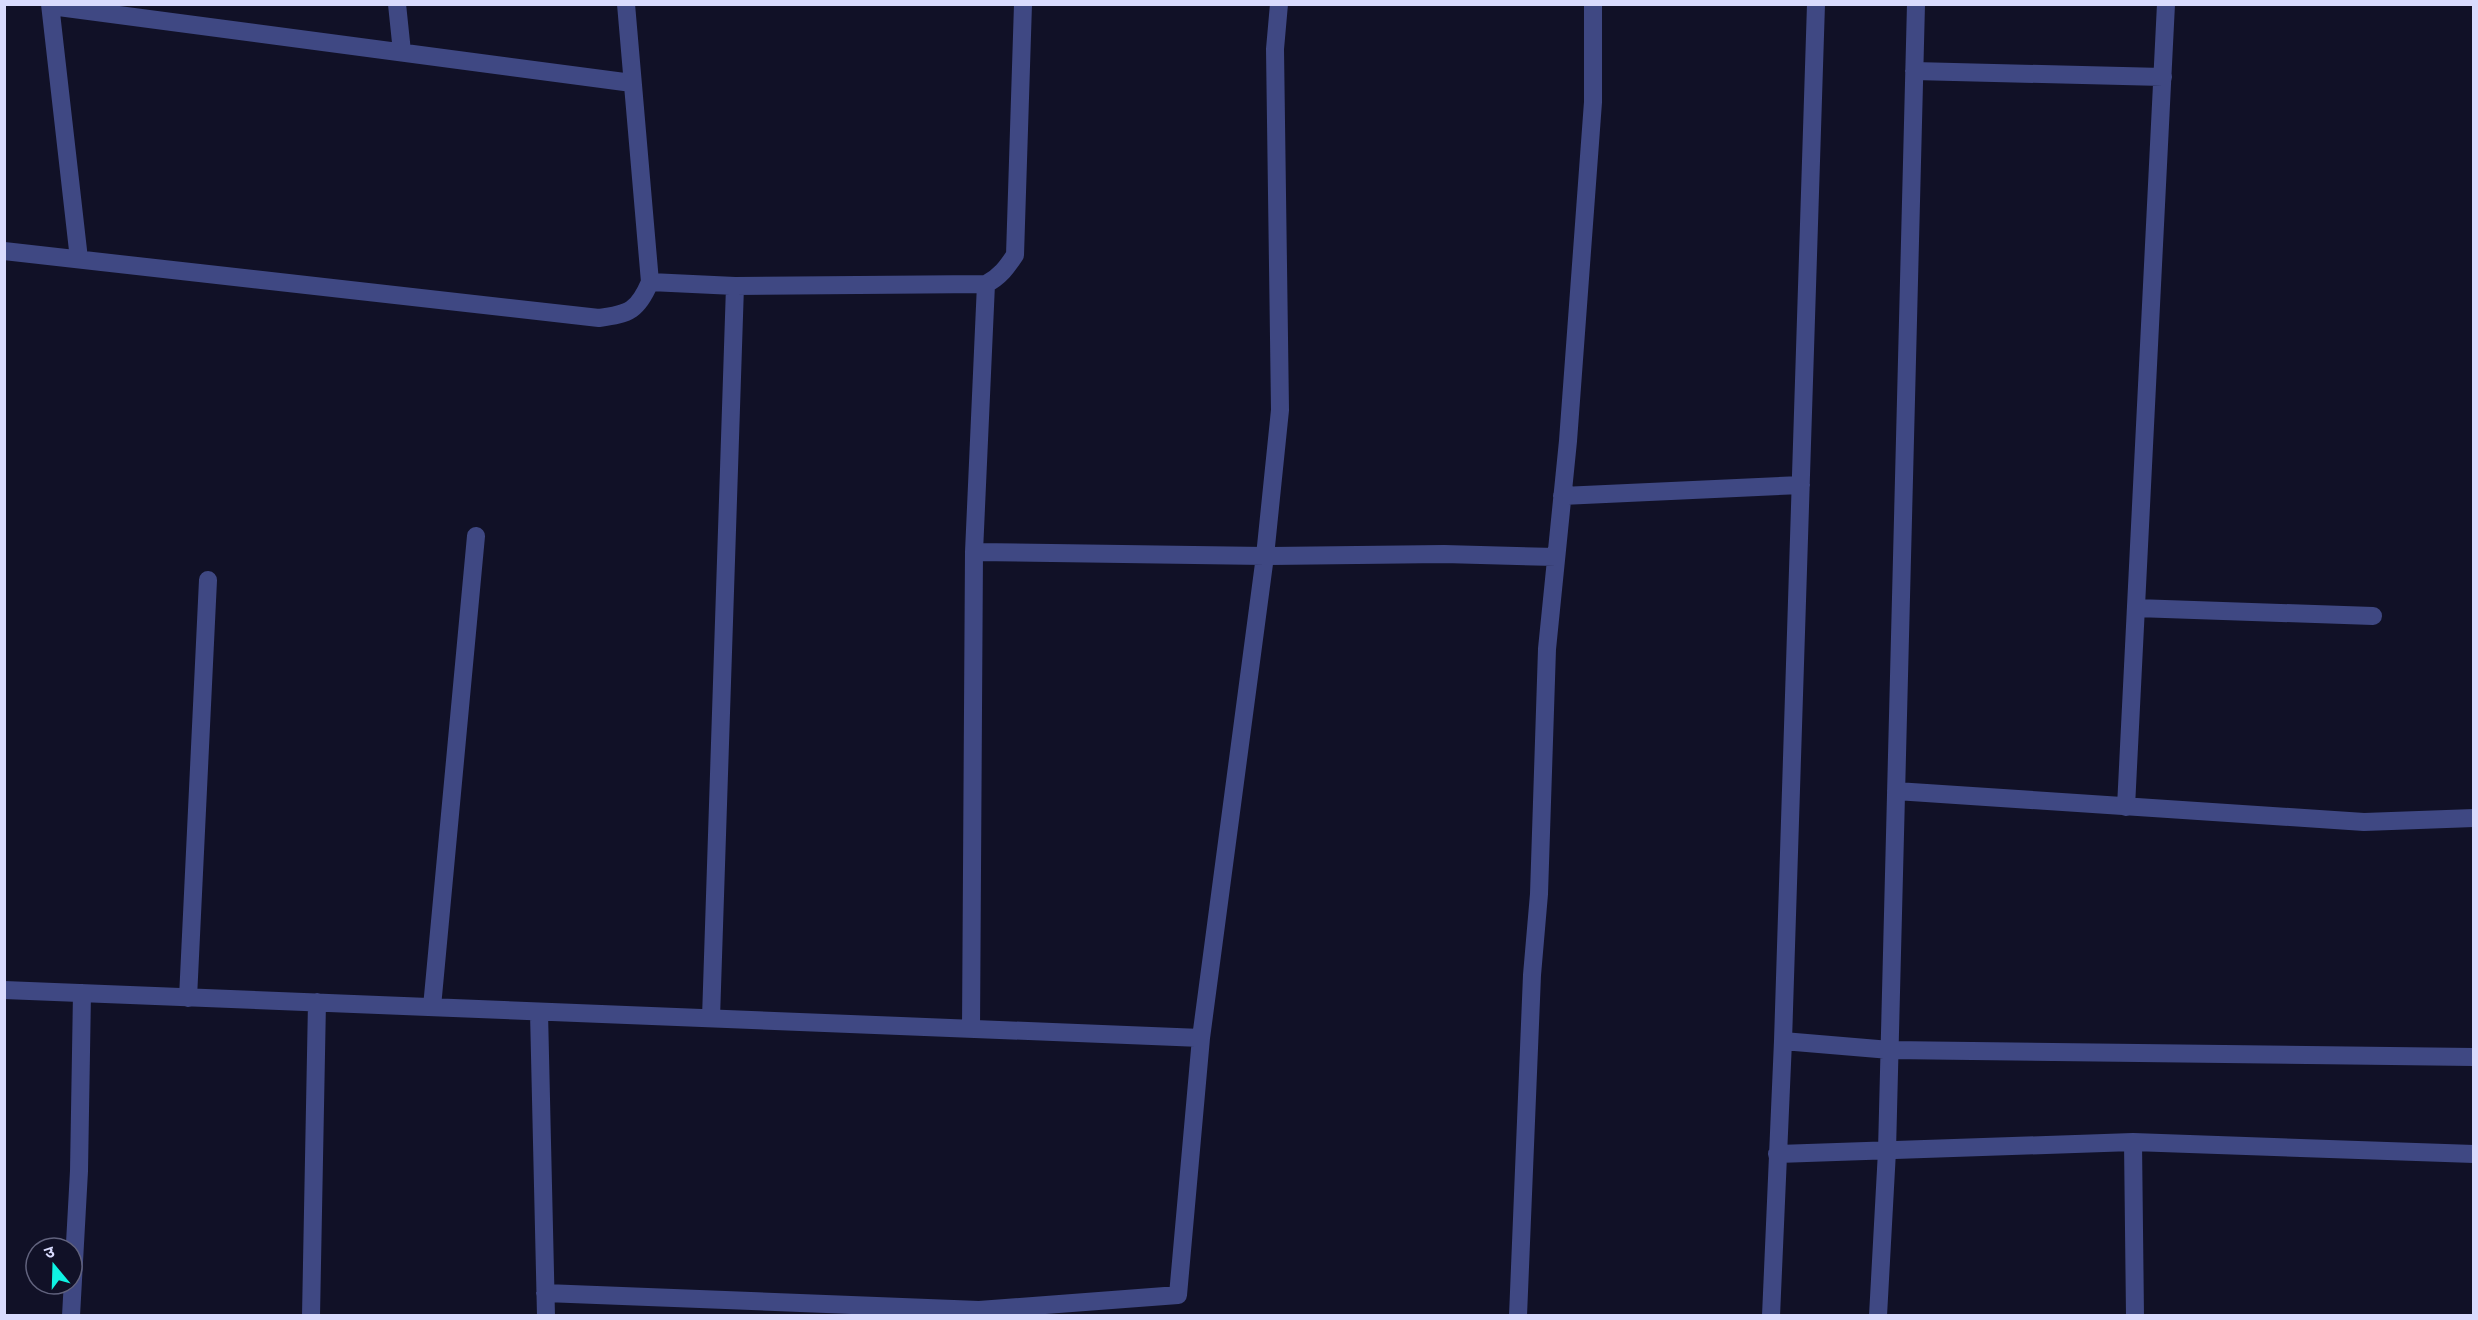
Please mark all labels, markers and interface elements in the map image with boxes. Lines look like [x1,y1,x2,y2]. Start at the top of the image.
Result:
north arrow [24,1236,84,1296]
text: उ [41,1241,57,1263]

